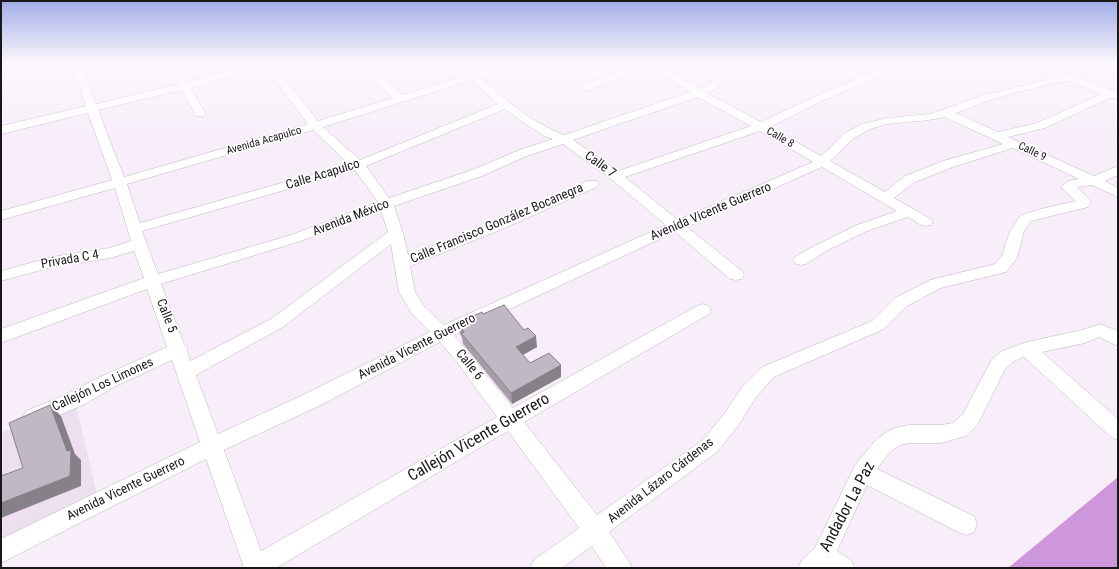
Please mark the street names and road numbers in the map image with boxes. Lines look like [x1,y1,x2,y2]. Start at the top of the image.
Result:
street label: Avenida Acapulco [225,124,303,158]
street label: Calle 8 [764,125,796,151]
street label: Calle 9 [1016,140,1048,164]
street label: Calle 7 [581,148,619,182]
street label: Calle Acapulco [284,156,362,194]
street label: Calle Francisco González Bocanegra [408,180,586,268]
street label: Avenida Vicente Guerrero [648,180,774,244]
street label: Avenida México [310,196,392,240]
street label: Privada C 4 [40,247,100,273]
street label: Calle 5 [152,297,180,335]
street label: Avenida Vicente Guerrero [356,311,478,383]
street label: Calle 6 [452,346,486,384]
street label: Callejón Los Limones [50,355,156,415]
street label: Callejón Vicente Guerrero [405,390,553,486]
street label: Avenida Lázaro Cárdenas [605,435,717,527]
street label: Avenida Vicente Guerrero [64,454,188,524]
street label: Andador La Paz [816,459,880,555]

